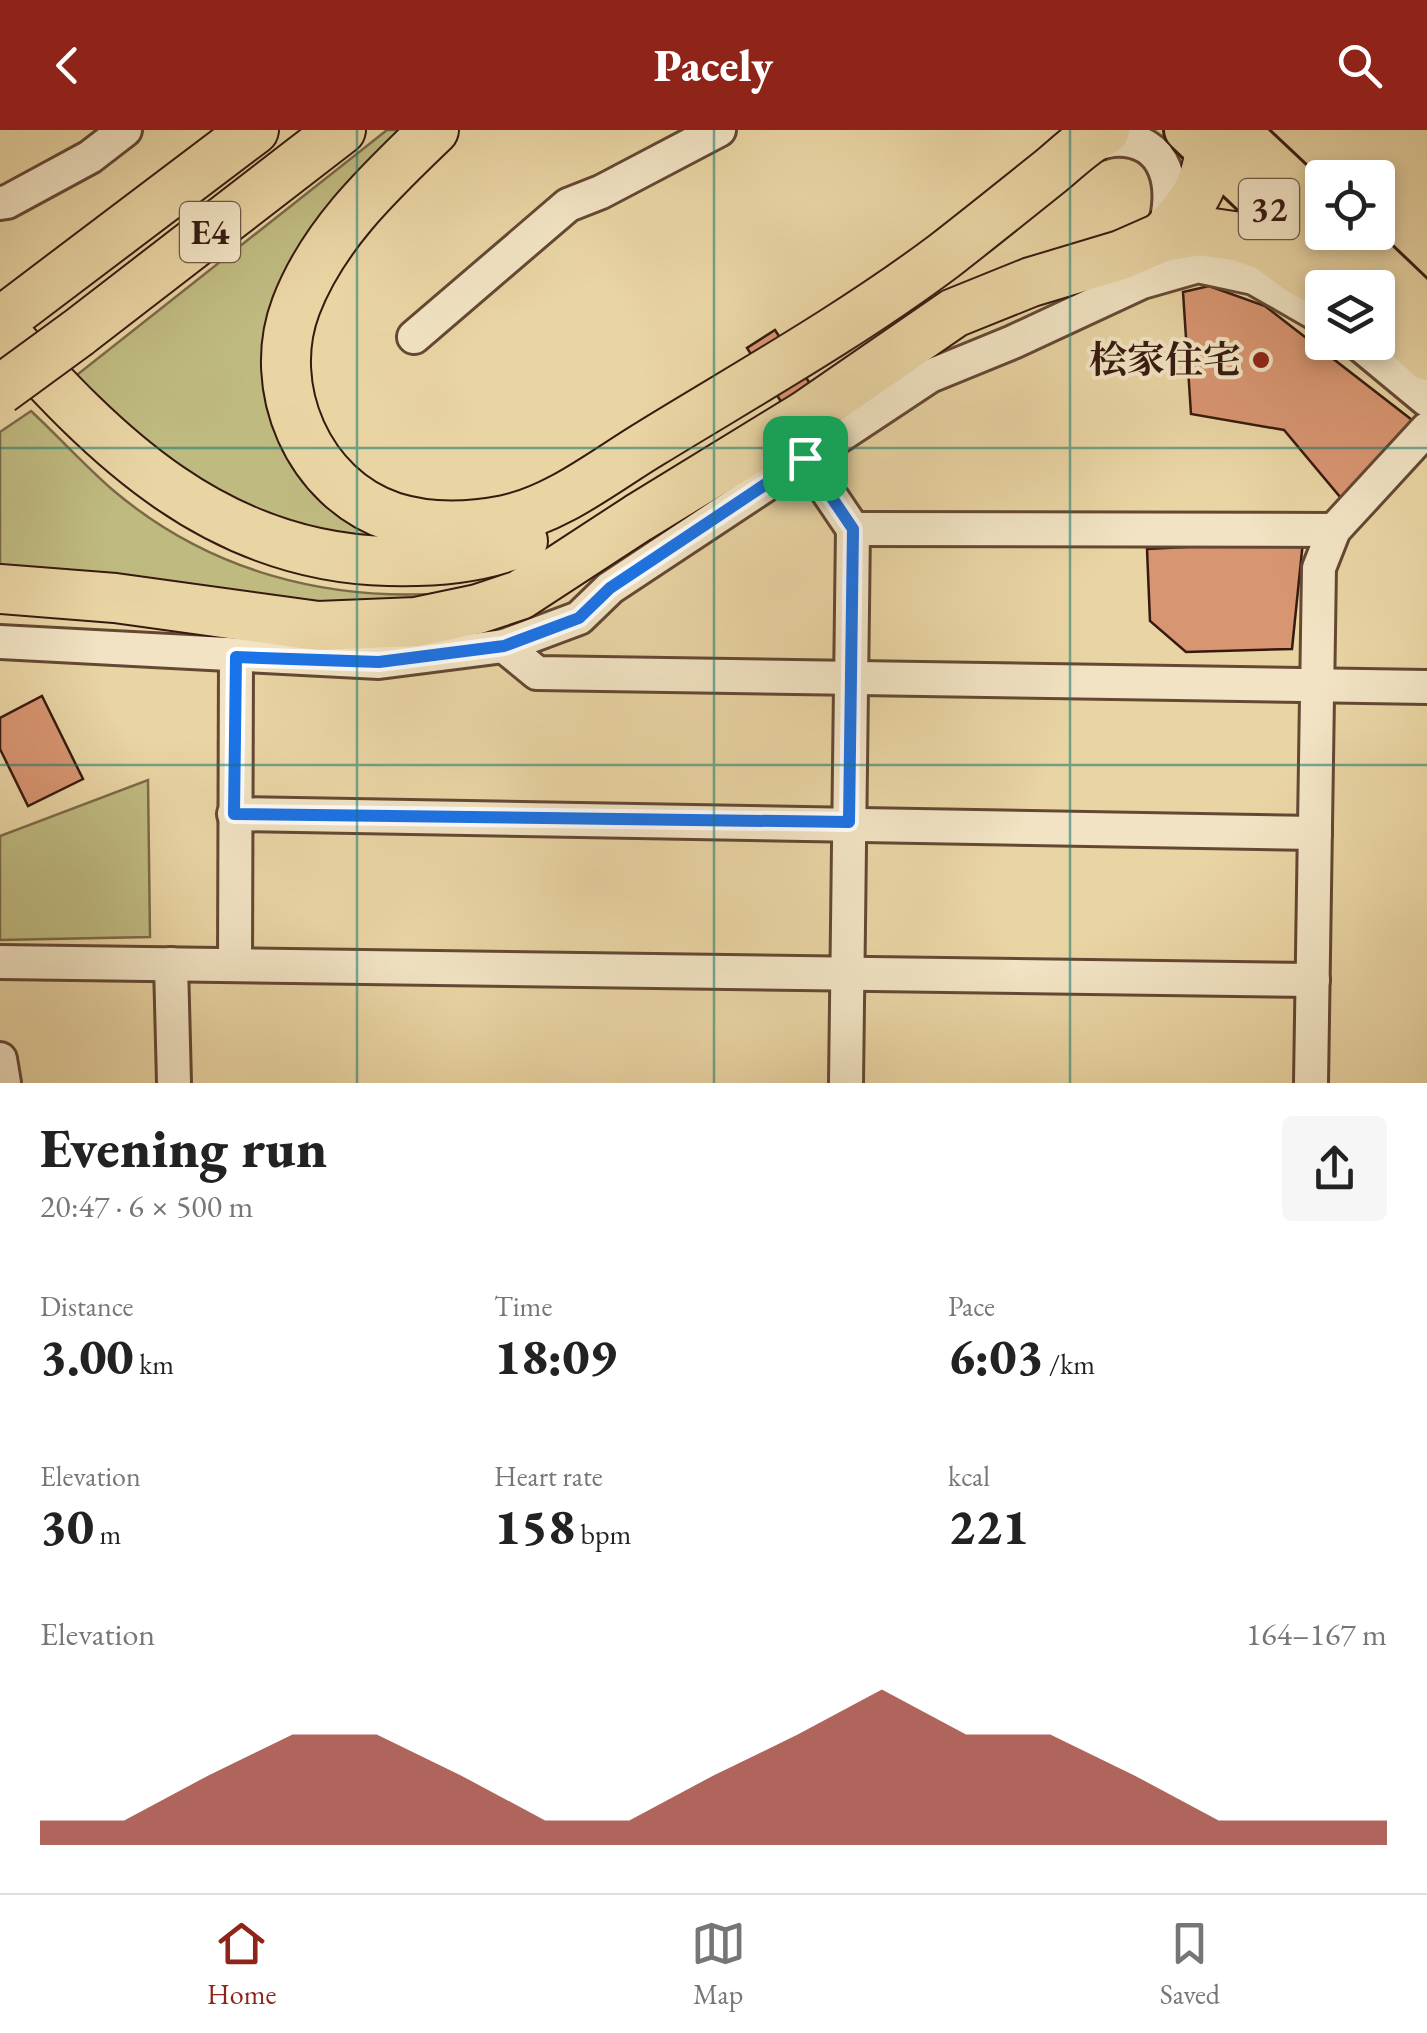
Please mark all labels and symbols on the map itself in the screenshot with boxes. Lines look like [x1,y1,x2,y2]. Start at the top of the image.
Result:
road number: 32 [1239,179,1299,239]
road number: E4 [180,202,240,262]
place label: 桧家住宅 [1089,335,1241,384]
marker: 桧家住宅 [1250,349,1272,371]
pin [763,416,848,501]

